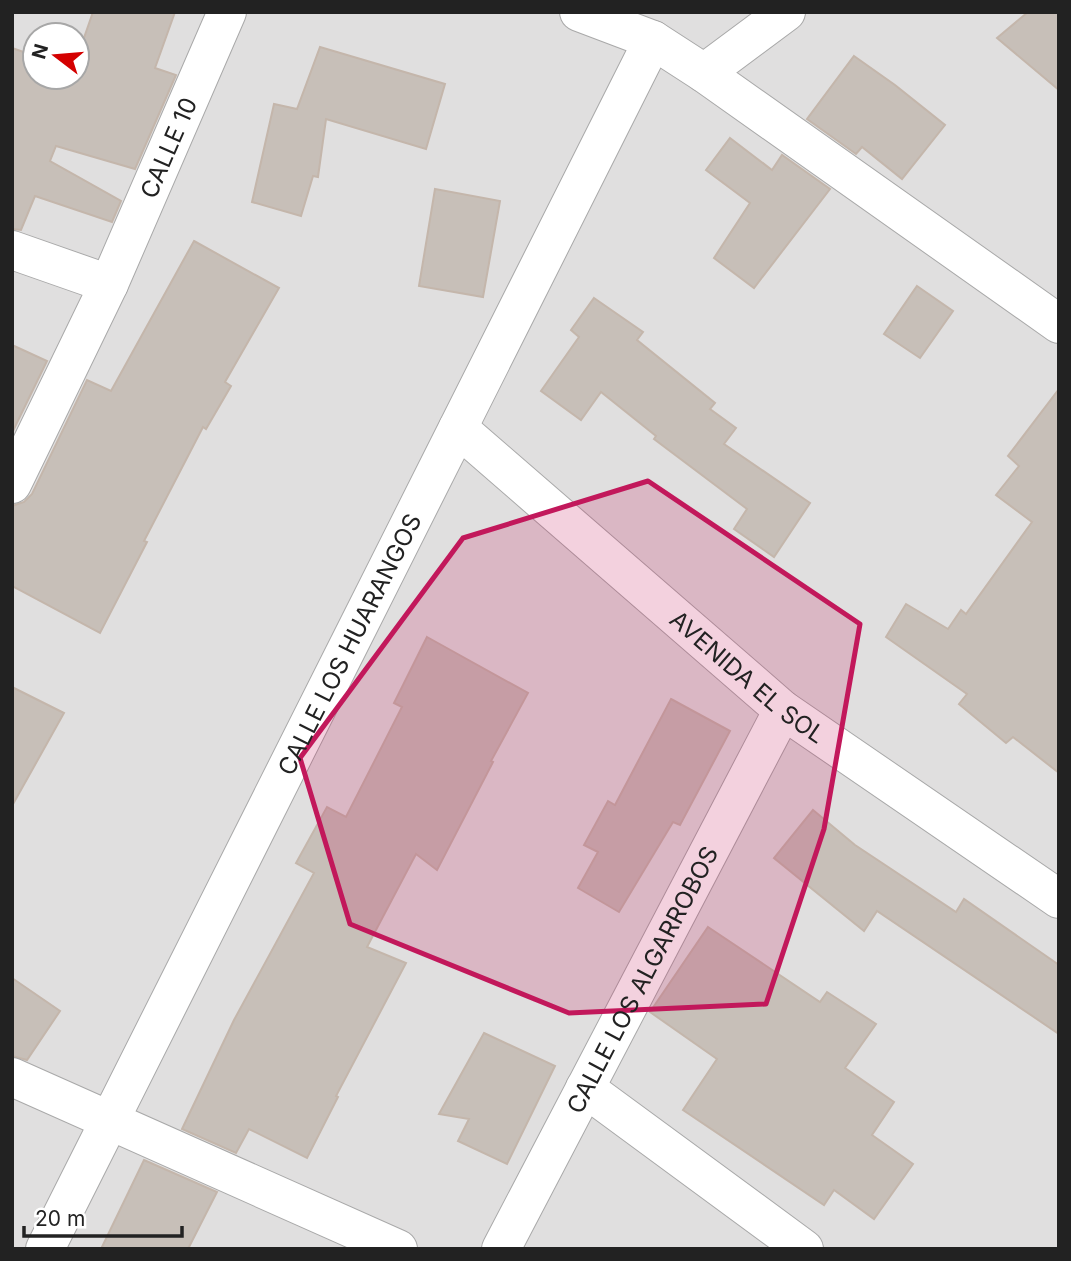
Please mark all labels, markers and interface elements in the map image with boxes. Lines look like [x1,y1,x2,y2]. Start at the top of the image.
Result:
north arrow [21,21,91,91]
text: N [27,41,53,62]
street label: CALLE 10 [134,93,203,202]
street label: CALLE LOS HUARANGOS [271,509,427,780]
street label: AVENIDA EL SOL [664,604,831,749]
street label: CALLE LOS ALGARROBOS [560,841,724,1118]
scale bar [24,1194,182,1238]
text: 20 m [35,1206,85,1231]

